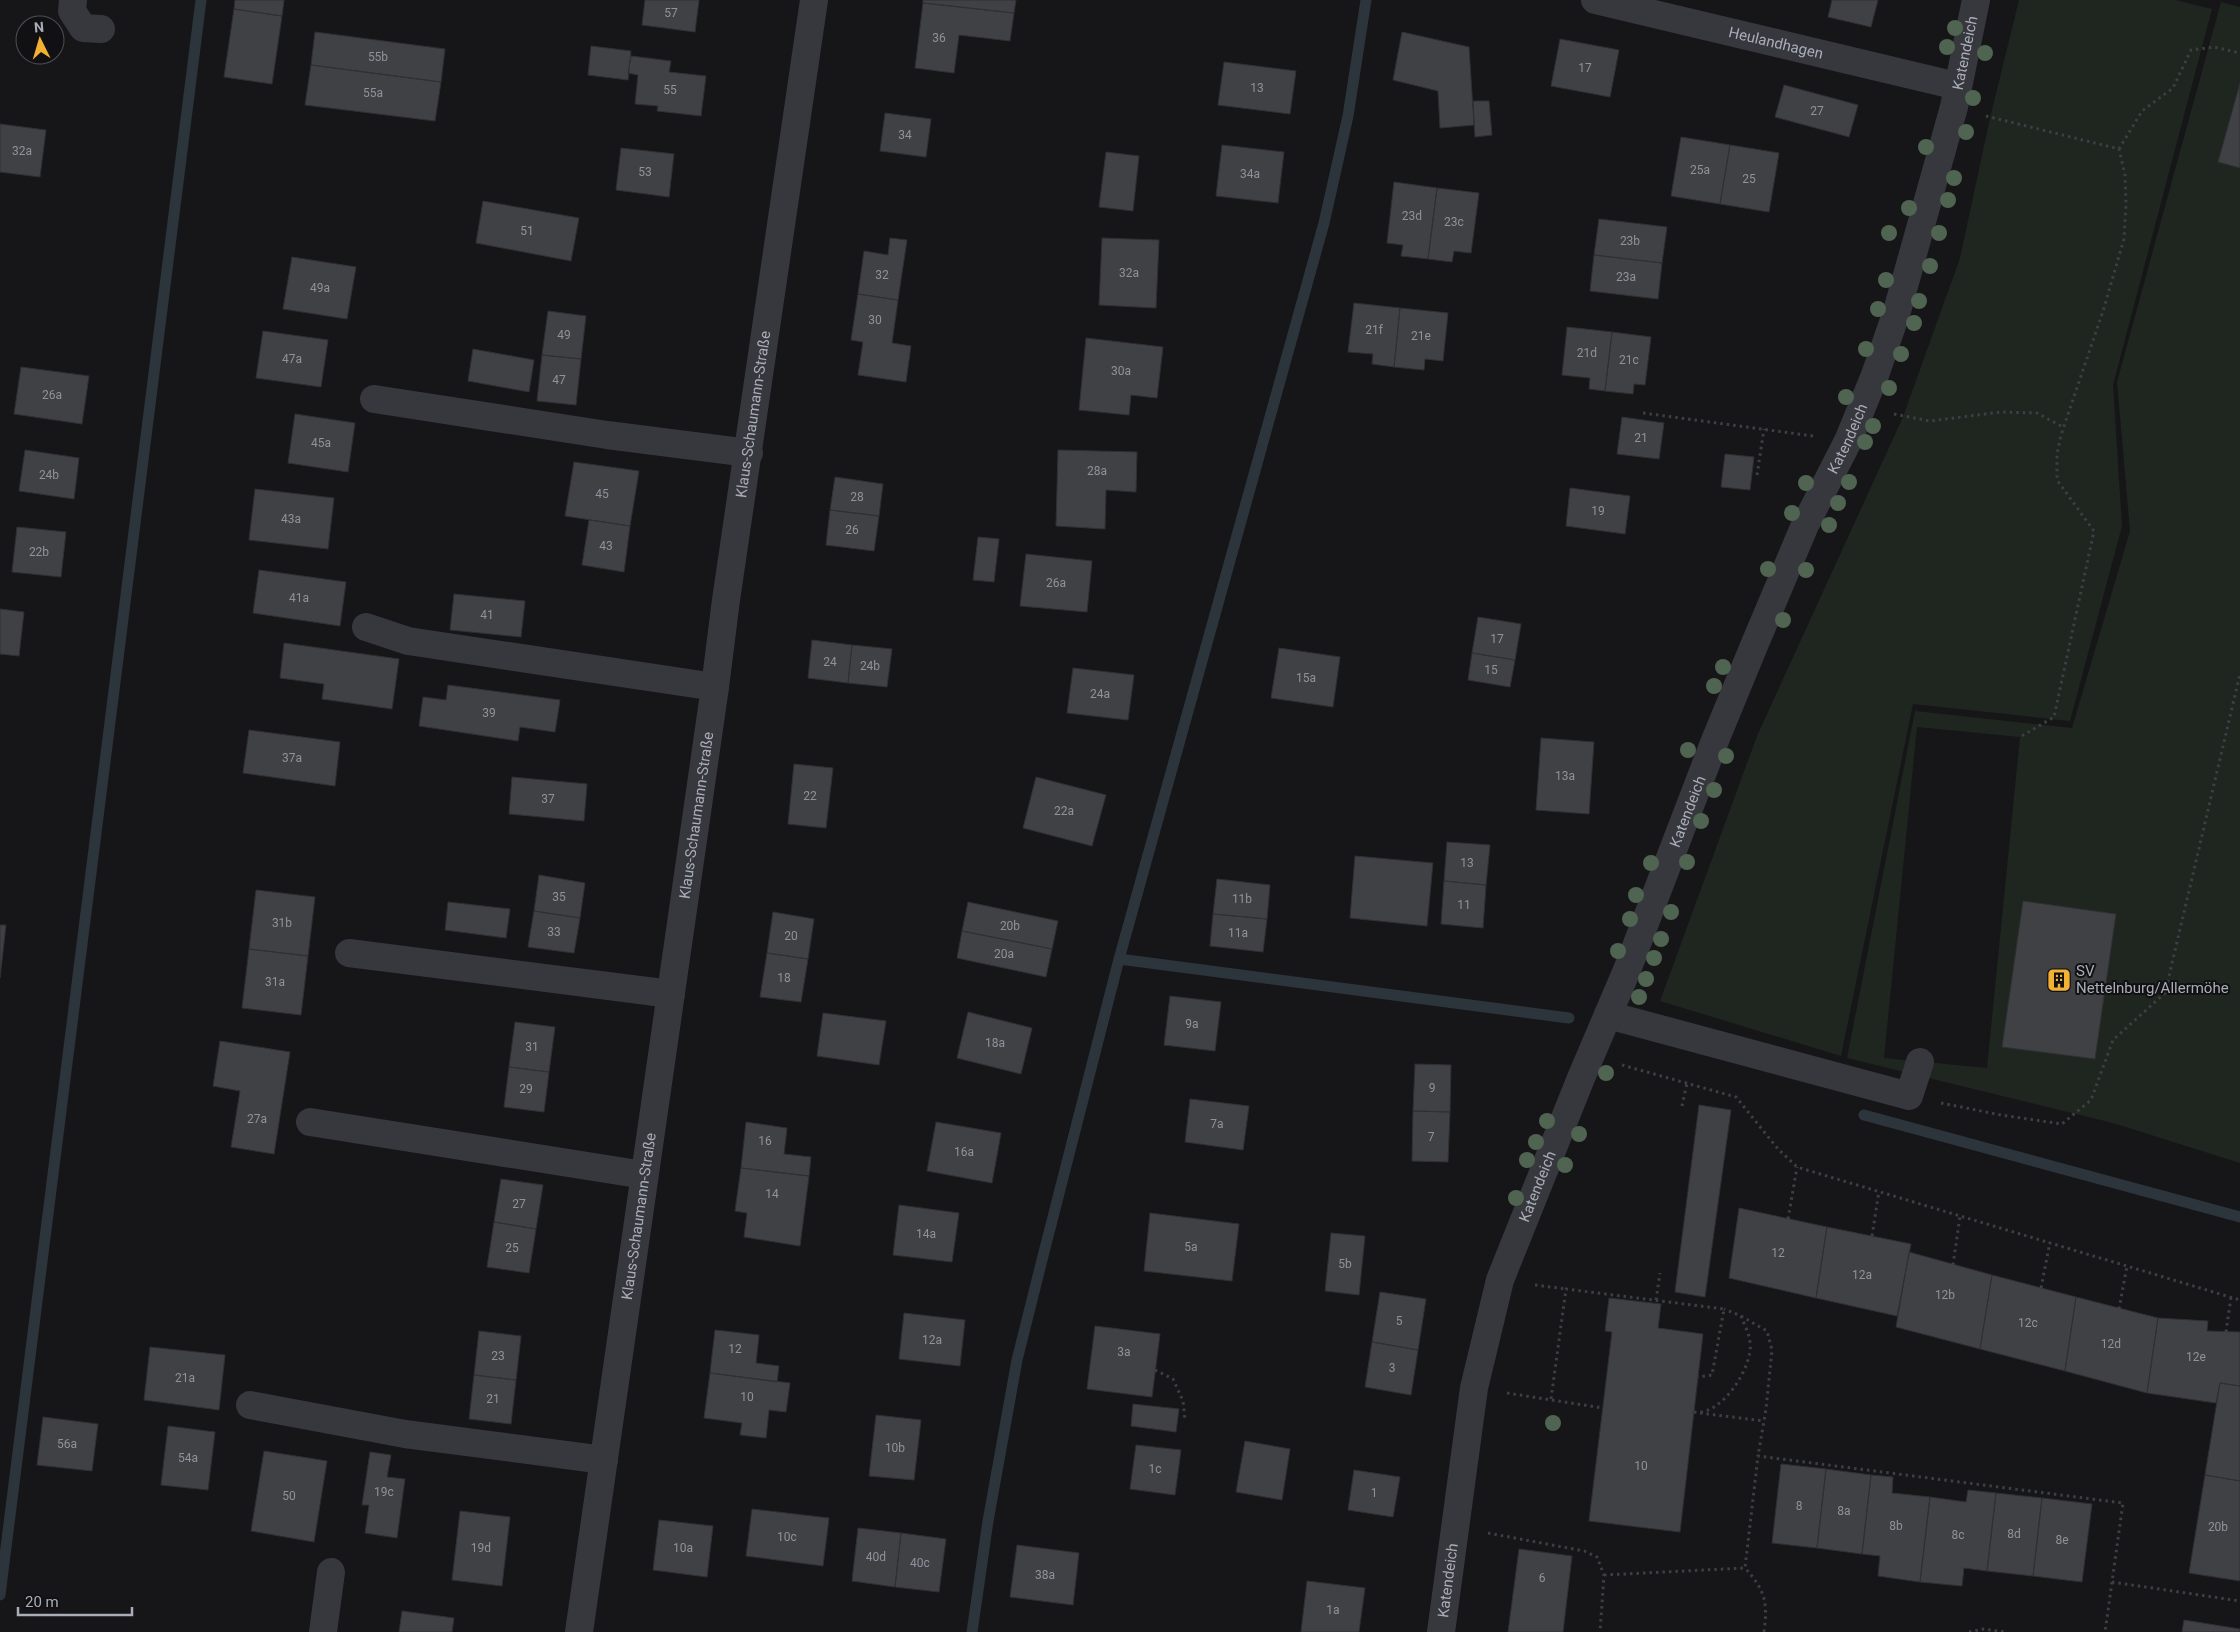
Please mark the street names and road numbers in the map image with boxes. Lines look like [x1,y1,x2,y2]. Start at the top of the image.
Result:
street label: Katendeich [1949,14,1981,92]
street label: Heulandhagen [1727,23,1825,63]
street label: Klaus-Schaumann-Straße [732,330,774,499]
street label: Katendeich [1824,401,1871,477]
street label: Klaus-Schaumann-Straße [676,731,717,900]
street label: Katendeich [1666,773,1710,850]
street label: Klaus-Schaumann-Straße [618,1131,660,1301]
street label: Katendeich [1515,1148,1560,1225]
street label: Katendeich [1434,1542,1462,1619]

